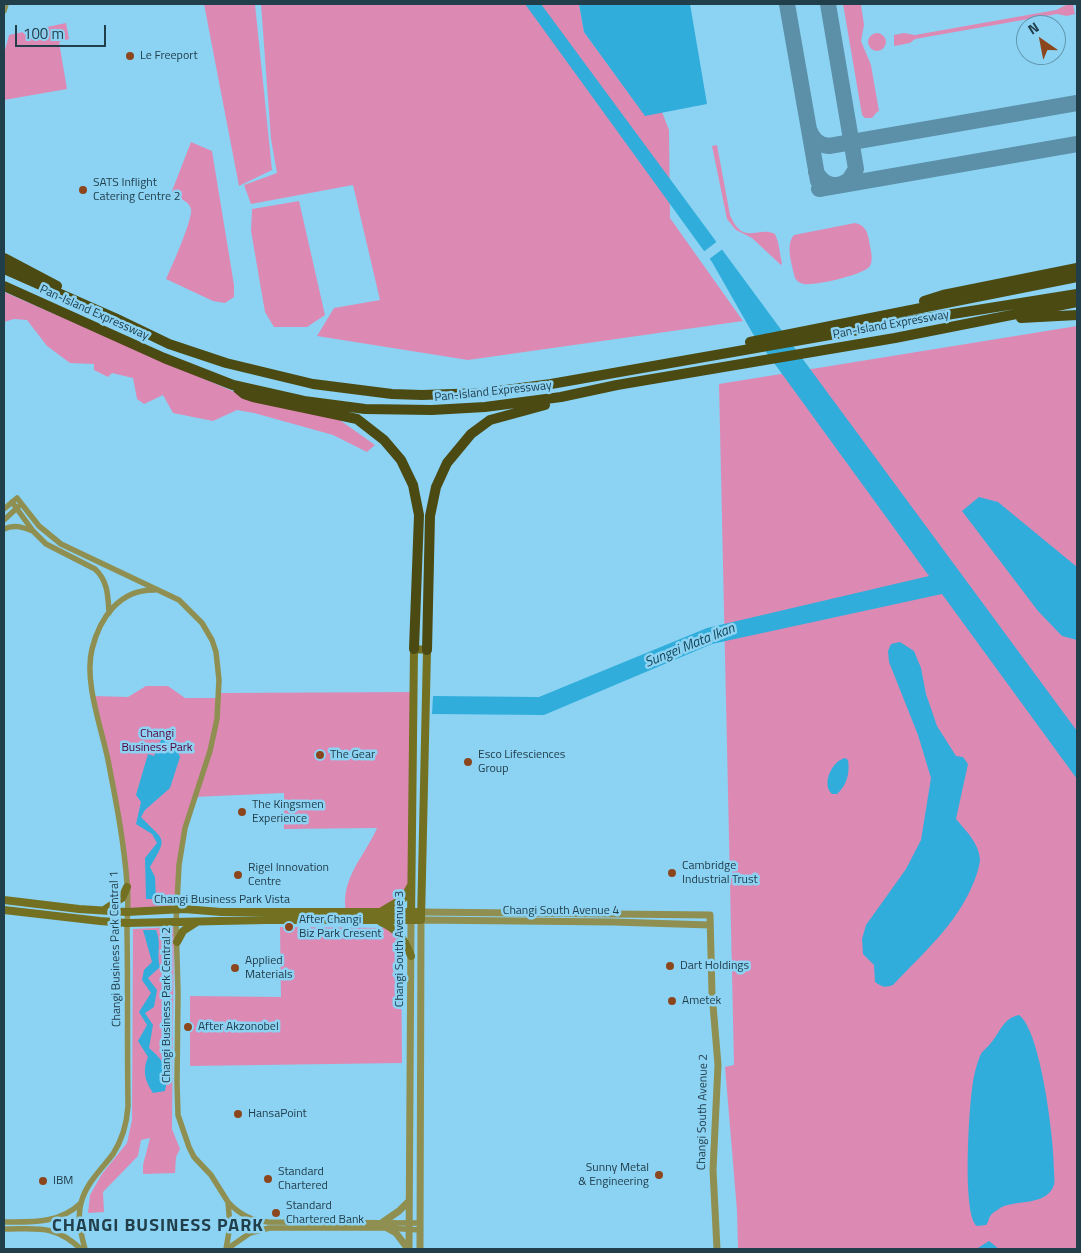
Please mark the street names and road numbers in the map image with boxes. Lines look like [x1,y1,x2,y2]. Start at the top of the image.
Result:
street label: Pan-Island Expressway [37,282,151,344]
street label: Pan-Island Expressway [832,308,950,342]
street label: Pan-Island Expressway [434,379,552,405]
street label: Changi Business Park Central 1 [107,871,125,1027]
street label: Changi South Avenue 3 [393,891,407,1007]
street label: Changi Business Park Vista [154,893,290,907]
street label: Changi South Avenue 4 [503,904,619,918]
street label: Changi Business Park Central 2 [160,927,174,1083]
street label: Changi South Avenue 2 [695,1054,711,1170]

